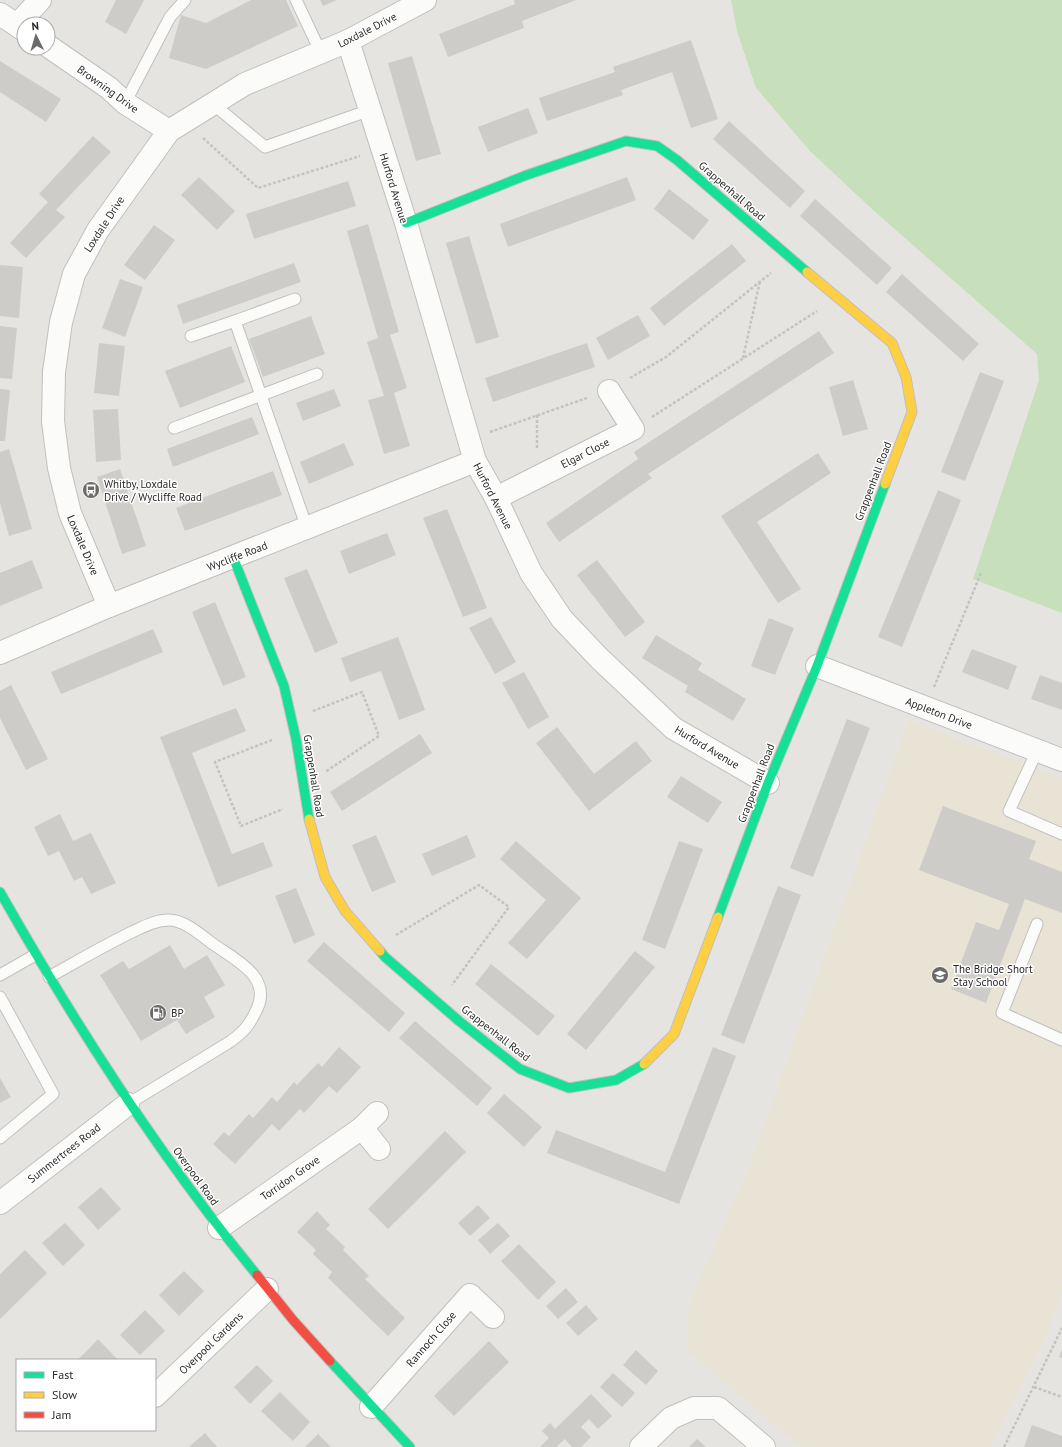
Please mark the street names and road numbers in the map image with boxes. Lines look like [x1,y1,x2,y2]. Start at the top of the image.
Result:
street label: Loxdale Drive [335,9,399,51]
street label: Browning Drive [75,62,142,116]
street label: Hurford Avenue [377,151,411,225]
street label: Grappenhall Road [696,158,768,224]
street label: Loxdale Drive [81,193,128,255]
street label: Elgar Close [558,435,612,471]
street label: Grappenhall Road [851,439,895,523]
street label: Hurford Avenue [470,460,516,532]
street label: Loxdale Drive [64,513,102,578]
street label: Wycliffe Road [205,538,269,574]
street label: Appleton Drive [904,694,975,732]
street label: Hurford Avenue [672,722,742,772]
street label: Grappenhall Road [301,734,327,818]
street label: Grappenhall Road [734,741,778,825]
street label: Grappenhall Road [459,1002,533,1064]
street label: Summertrees Road [25,1120,103,1186]
street label: Overpool Road [170,1144,222,1208]
street label: Torridon Grove [258,1152,323,1203]
street label: Rannoch Close [403,1308,459,1370]
street label: Overpool Gardens [176,1309,246,1377]

